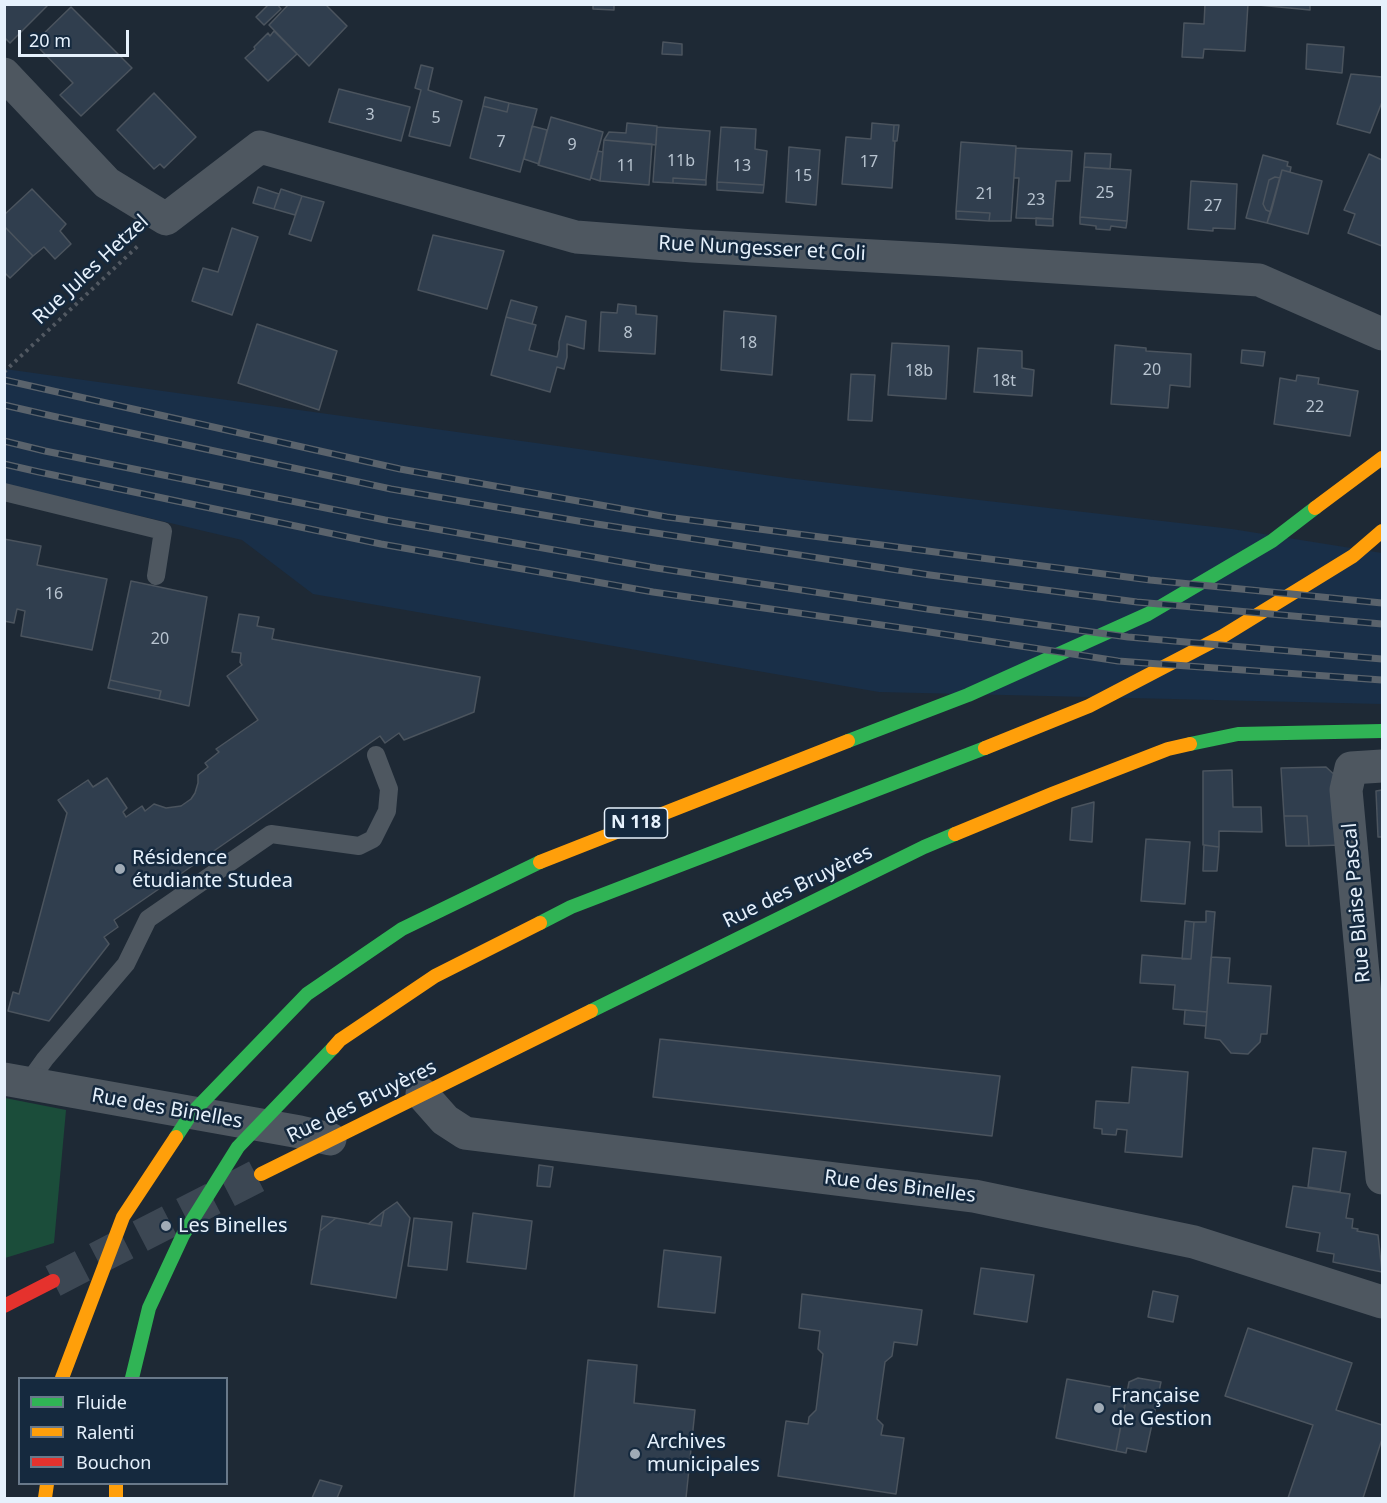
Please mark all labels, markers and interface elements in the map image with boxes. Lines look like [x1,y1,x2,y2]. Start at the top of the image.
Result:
scale bar [21,18,132,56]
text: 20 m [29,28,71,52]
house number: 3 [365,105,375,125]
house number: 5 [431,108,441,128]
house number: 7 [496,132,506,152]
house number: 9 [567,135,577,155]
house number: 11b [667,151,695,171]
house number: 17 [860,152,878,172]
house number: 11 [617,156,635,176]
house number: 13 [733,156,751,176]
house number: 15 [794,166,812,186]
house number: 25 [1096,183,1114,203]
house number: 21 [976,184,994,204]
house number: 23 [1027,190,1045,210]
house number: 27 [1204,196,1222,216]
street label: Rue Jules Hetzel [28,210,154,330]
street label: Rue Nungesser et Coli [658,232,866,266]
house number: 8 [623,323,633,343]
house number: 18 [739,333,757,353]
house number: 20 [1143,360,1161,380]
house number: 18b [905,361,933,381]
house number: 18t [992,371,1016,391]
house number: 22 [1306,397,1324,417]
house number: 16 [45,584,63,604]
house number: 20 [151,629,169,649]
road number: N 118 [604,808,668,838]
street label: Rue Blaise Pascal [1338,822,1376,984]
street label: Rue des Bruyères [719,840,877,934]
place label: Résidence étudiante Studea [132,846,293,893]
marker: Résidence étudiante Studea [113,862,127,876]
street label: Rue des Bruyères [283,1055,441,1149]
street label: Rue des Binelles [90,1084,244,1134]
street label: Rue des Binelles [823,1166,977,1208]
place label: Les Binelles [178,1214,288,1238]
marker: Les Binelles [159,1219,173,1233]
legend [18,1377,228,1485]
place label: Française de Gestion [1111,1384,1212,1431]
text: Fluide [76,1390,127,1414]
marker: Française de Gestion [1092,1401,1106,1415]
text: Ralenti [76,1420,134,1444]
place label: Archives municipales [647,1430,760,1477]
marker: Archives municipales [628,1447,642,1461]
text: Bouchon [76,1450,152,1474]

